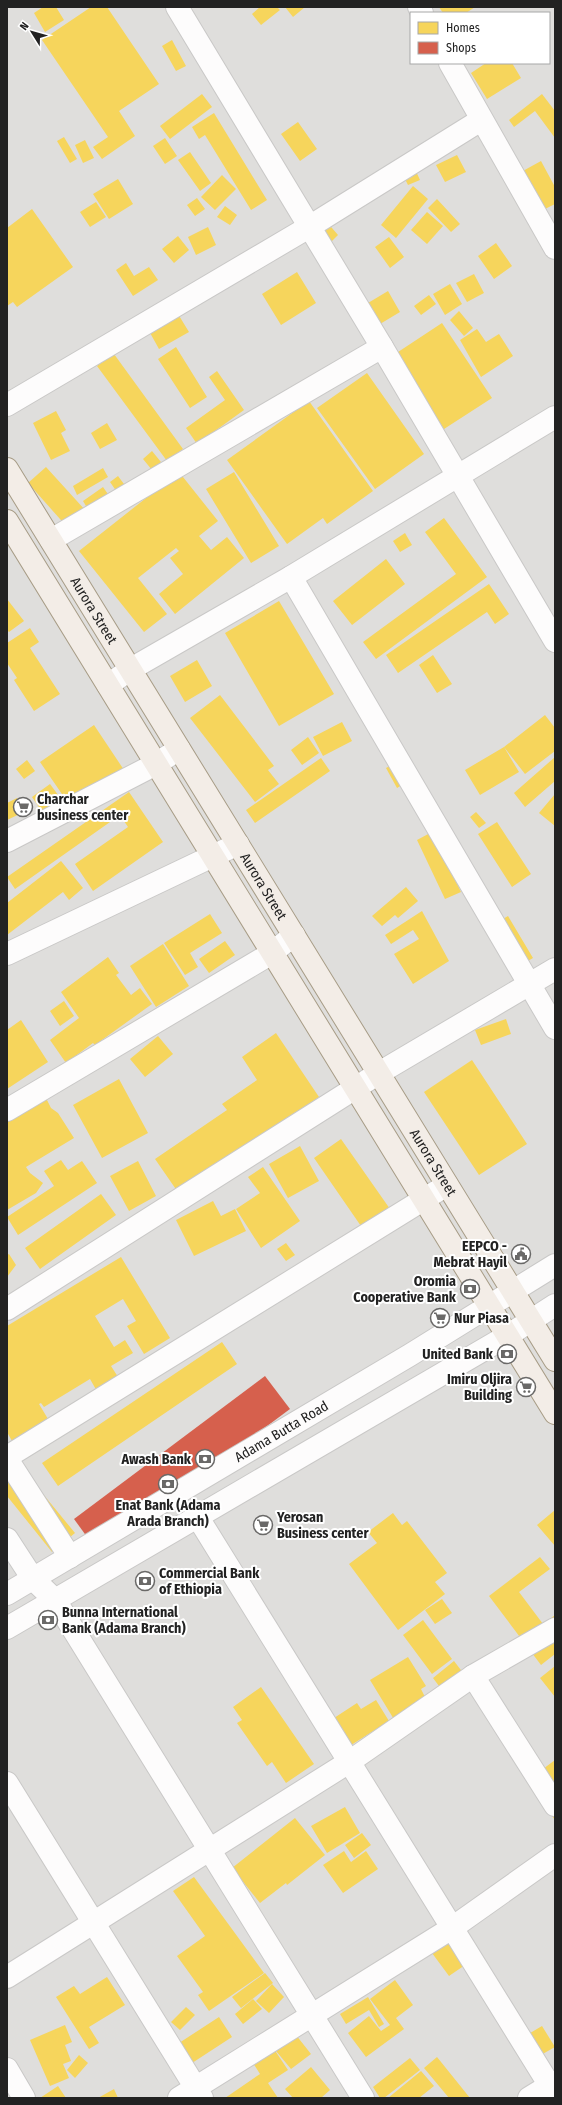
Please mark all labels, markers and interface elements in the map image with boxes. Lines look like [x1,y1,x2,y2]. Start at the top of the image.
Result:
north arrow [12,12,52,52]
legend [410,12,550,64]
text: N [17,20,32,33]
text: Homes [446,21,480,35]
text: Shops [446,41,476,55]
street label: Aurora Street [66,574,121,648]
place label: Charchar business center [37,791,129,824]
supermarket icon: Charchar business center [12,796,34,818]
street label: Aurora Street [236,850,291,924]
street label: Aurora Street [406,1126,460,1200]
place label: EEPCO - Mebrat Hayil [433,1238,507,1271]
public building icon: EEPCO - Mebrat Hayil [510,1243,532,1265]
place label: Oromia Cooperative Bank [353,1273,457,1306]
bank icon: Oromia Cooperative Bank [459,1278,481,1300]
supermarket icon: Nur Piasa [429,1307,451,1329]
place label: Nur Piasa [454,1310,509,1327]
bank icon: United Bank [496,1343,518,1365]
place label: United Bank [422,1346,494,1363]
place label: Imiru Oljira Building [447,1371,512,1404]
supermarket icon: Imiru Oljira Building [515,1376,537,1398]
street label: Adama Butta Road [232,1397,332,1466]
bank icon: Awash Bank [194,1448,216,1470]
place label: Awash Bank [120,1451,192,1468]
bank icon: Enat Bank (Adama Arada Branch) [157,1473,179,1495]
place label: Enat Bank (Adama Arada Branch) [116,1497,220,1530]
place label: Yerosan Business center [276,1509,369,1542]
supermarket icon: Yerosan Business center [252,1514,274,1536]
place label: Commercial Bank of Ethiopia [159,1565,260,1598]
bank icon: Commercial Bank of Ethiopia [134,1570,156,1592]
place label: Bunna International Bank (Adama Branch) [62,1604,186,1637]
bank icon: Bunna International Bank (Adama Branch) [37,1609,59,1631]

